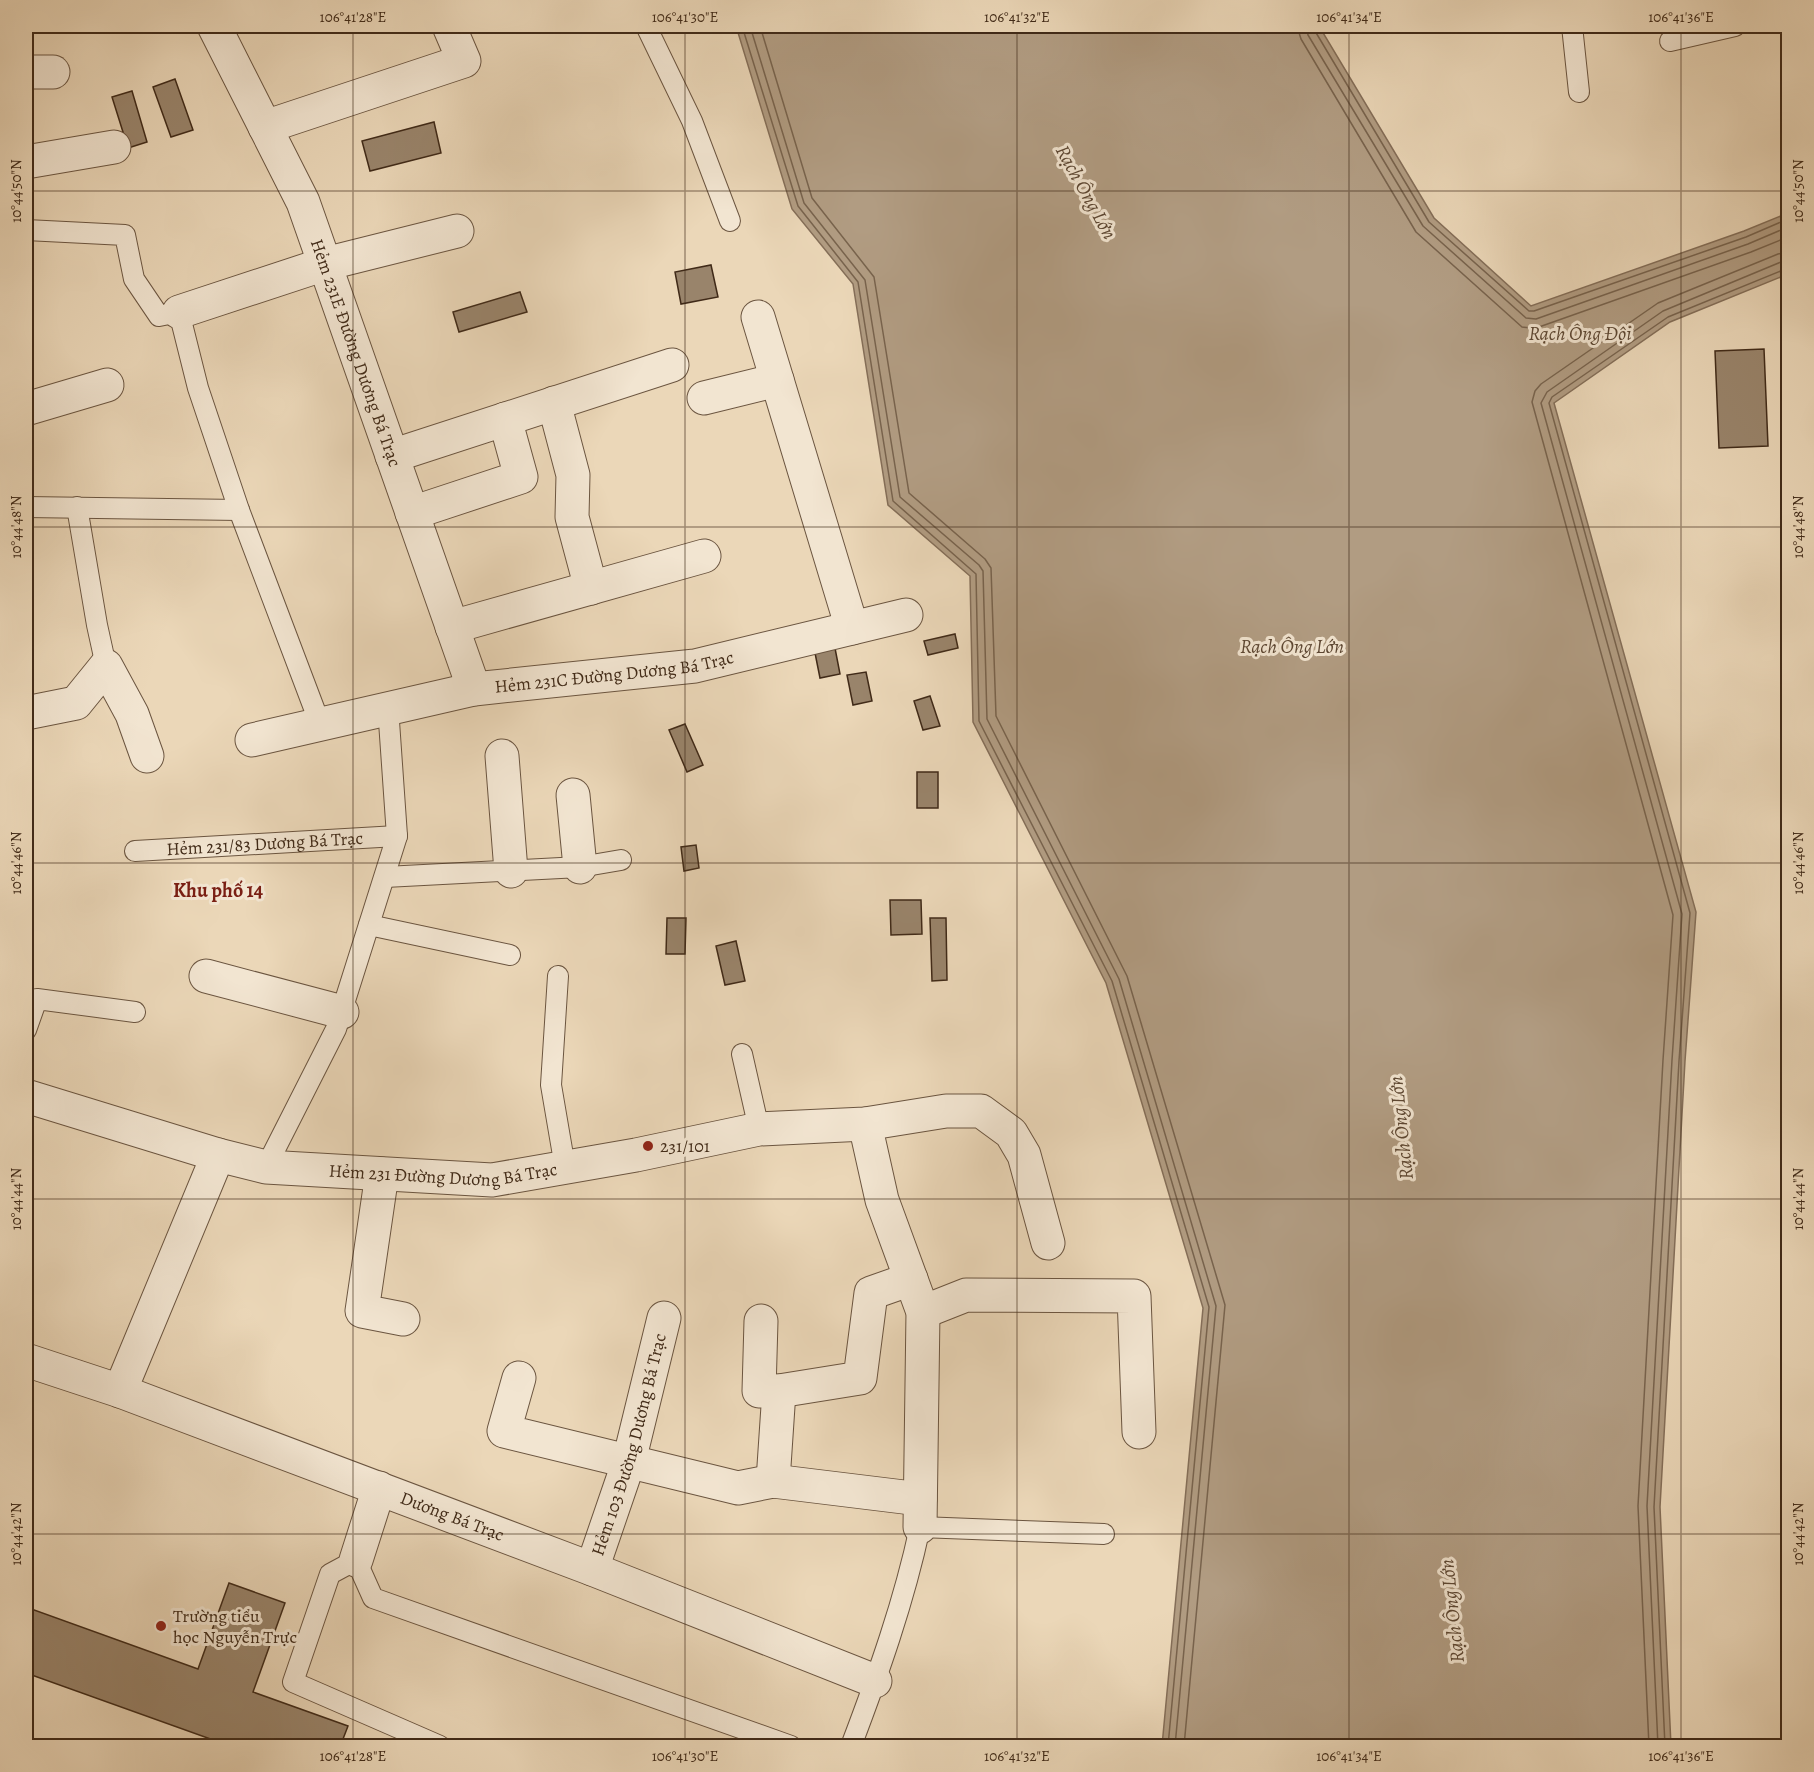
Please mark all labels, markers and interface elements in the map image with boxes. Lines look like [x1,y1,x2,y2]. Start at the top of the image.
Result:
text: 106°41'28"E [320,7,386,27]
text: 106°41'30"E [652,7,718,27]
text: 106°41'32"E [984,7,1050,27]
text: 106°41'34"E [1316,7,1382,27]
text: 106°41'36"E [1648,7,1714,27]
water label: Rạch Ông Lớn [1049,140,1123,244]
text: 10°44'50"N [6,159,26,223]
text: 10°44'50"N [1788,159,1808,223]
street label: Hẻm 231E Đường Dương Bá Trạc [305,236,407,470]
water label: Rạch Ông Đội [1529,320,1631,347]
text: 10°44'48"N [6,495,26,559]
text: 10°44'48"N [1788,495,1808,559]
water label: Rạch Ông Lớn [1240,633,1344,660]
street label: Hẻm 231C Đường Dương Bá Trạc [494,645,736,699]
street label: Hẻm 231/83 Dương Bá Trạc [166,826,364,861]
text: 10°44'46"N [6,831,26,894]
text: 10°44'46"N [1788,831,1808,894]
district label: Khu phố 14 [173,877,264,904]
water label: Rạch Ông Lớn [1382,1075,1420,1181]
place label: 231/101 [660,1134,710,1158]
marker: 231/101 [641,1139,655,1153]
street label: Hẻm 231 Đường Dương Bá Trạc [328,1157,559,1192]
text: 10°44'44"N [6,1167,26,1230]
text: 10°44'44"N [1788,1167,1808,1230]
street label: Hẻm 103 Đường Dương Bá Trạc [585,1331,672,1559]
street label: Dương Bá Trạc [397,1486,507,1547]
text: 10°44'42"N [6,1502,26,1566]
text: 10°44'42"N [1788,1502,1808,1566]
water label: Rạch Ông Lớn [1433,1558,1471,1664]
place label: Trường tiểu học Nguyễn Trực [173,1604,297,1649]
marker: Trường tiểu học Nguyễn Trực [154,1619,168,1633]
text: 106°41'28"E [320,1746,386,1766]
text: 106°41'30"E [652,1746,718,1766]
text: 106°41'32"E [984,1746,1050,1766]
text: 106°41'34"E [1316,1746,1382,1766]
text: 106°41'36"E [1648,1746,1714,1766]

